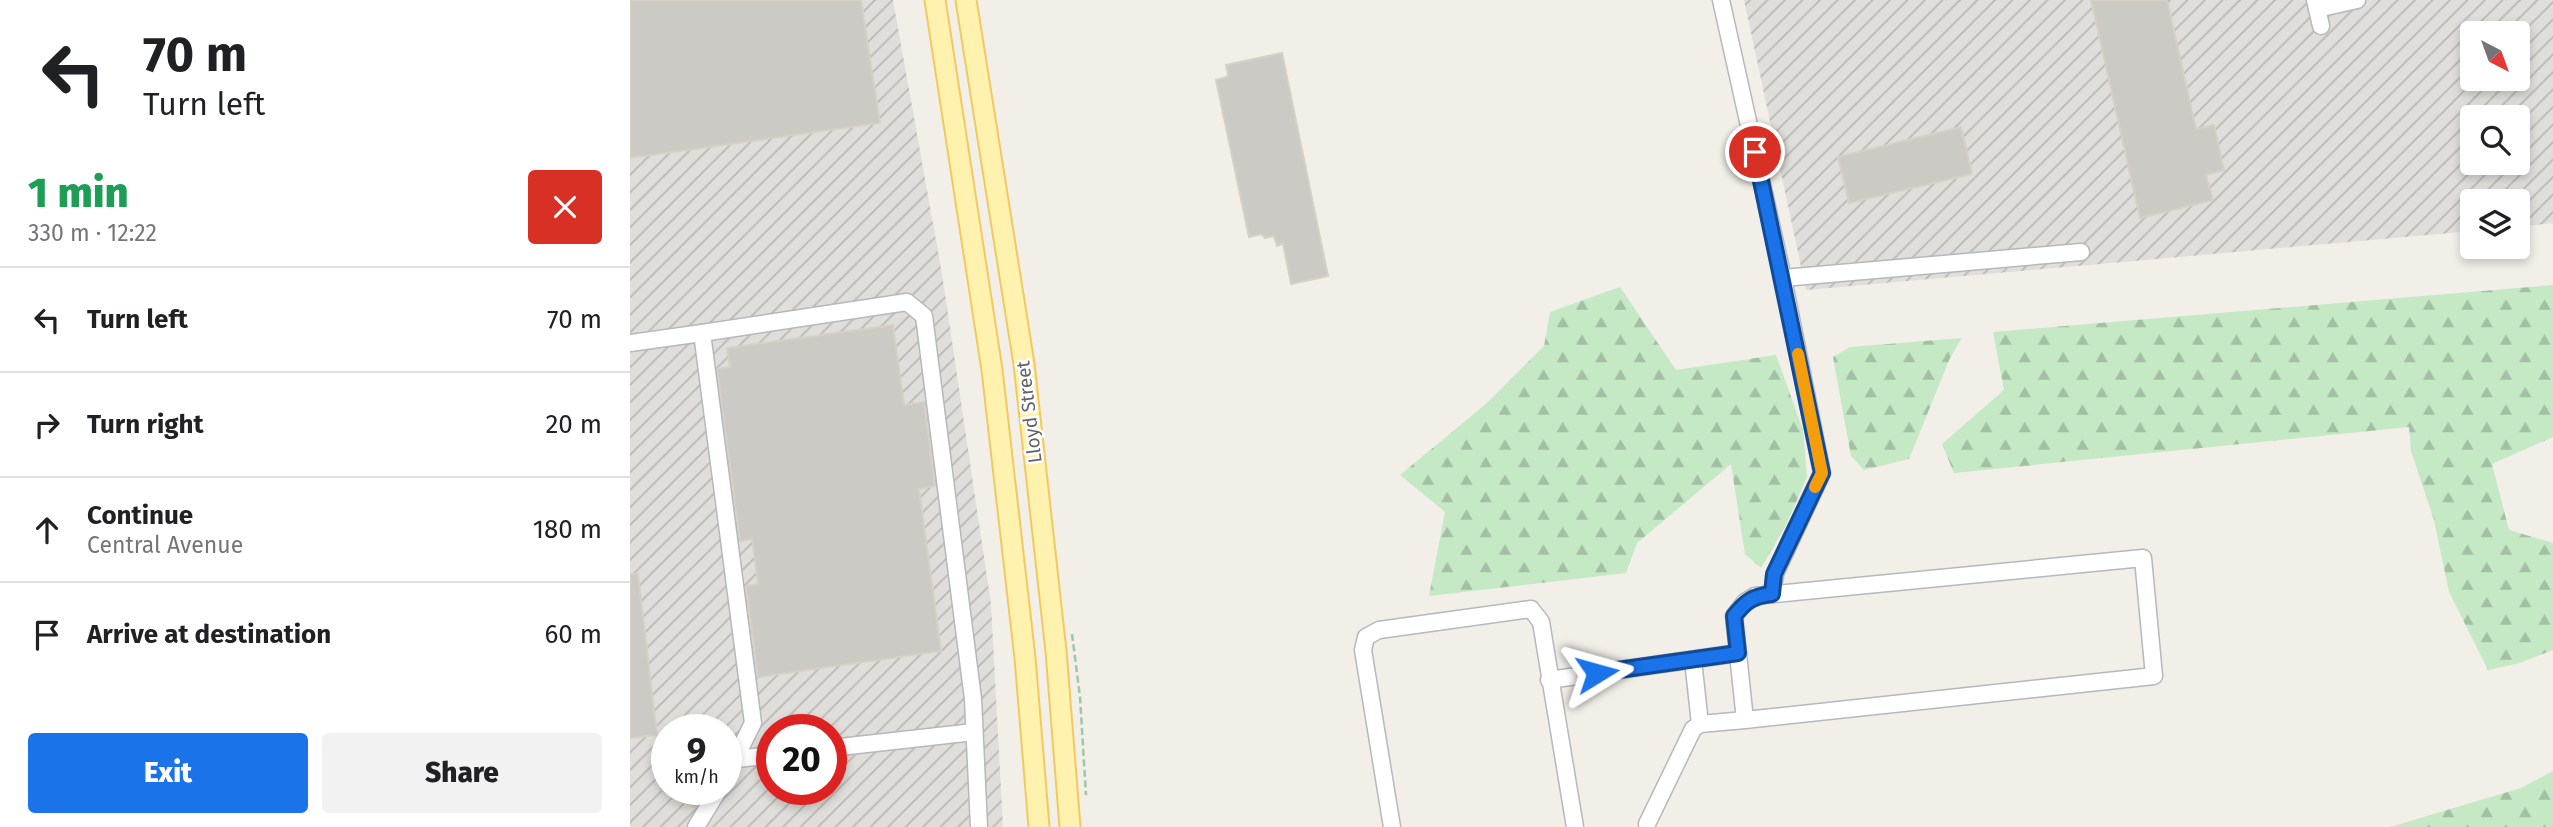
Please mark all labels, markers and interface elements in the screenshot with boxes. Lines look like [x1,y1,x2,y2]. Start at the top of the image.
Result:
north arrow [2460,21,2530,91]
map controls [2460,21,2530,259]
text: 70 m [143,25,247,84]
icon: left [28,28,119,119]
text: Turn left [143,85,265,123]
button: search [2460,105,2530,175]
pin [1725,122,1785,182]
icon: arrive [1736,133,1774,171]
text: 1 min [28,168,129,218]
button: close [528,170,602,244]
button: layers [2460,189,2530,259]
text: 330 m · 12:22 [28,219,157,247]
icon: left [28,301,66,339]
text: Turn left [87,304,188,335]
text: 70 m [547,304,602,335]
street label: Lloyd Street [1011,359,1047,464]
icon: right [28,406,66,444]
text: Turn right [87,409,204,440]
text: 20 m [545,409,602,440]
text: Continue [87,500,193,531]
icon: ahead [28,511,66,549]
text: 180 m [533,514,602,545]
text: Central Avenue [87,531,243,559]
icon: arrive [28,616,66,654]
text: Arrive at destination [87,619,331,650]
text: 60 m [544,619,602,650]
position arrow [1560,636,1634,710]
speed limit sign: 20 [756,714,847,805]
text: 9 [687,729,706,771]
button: Exit [28,733,308,813]
button: Share [322,733,602,813]
text: km/h [674,766,719,788]

